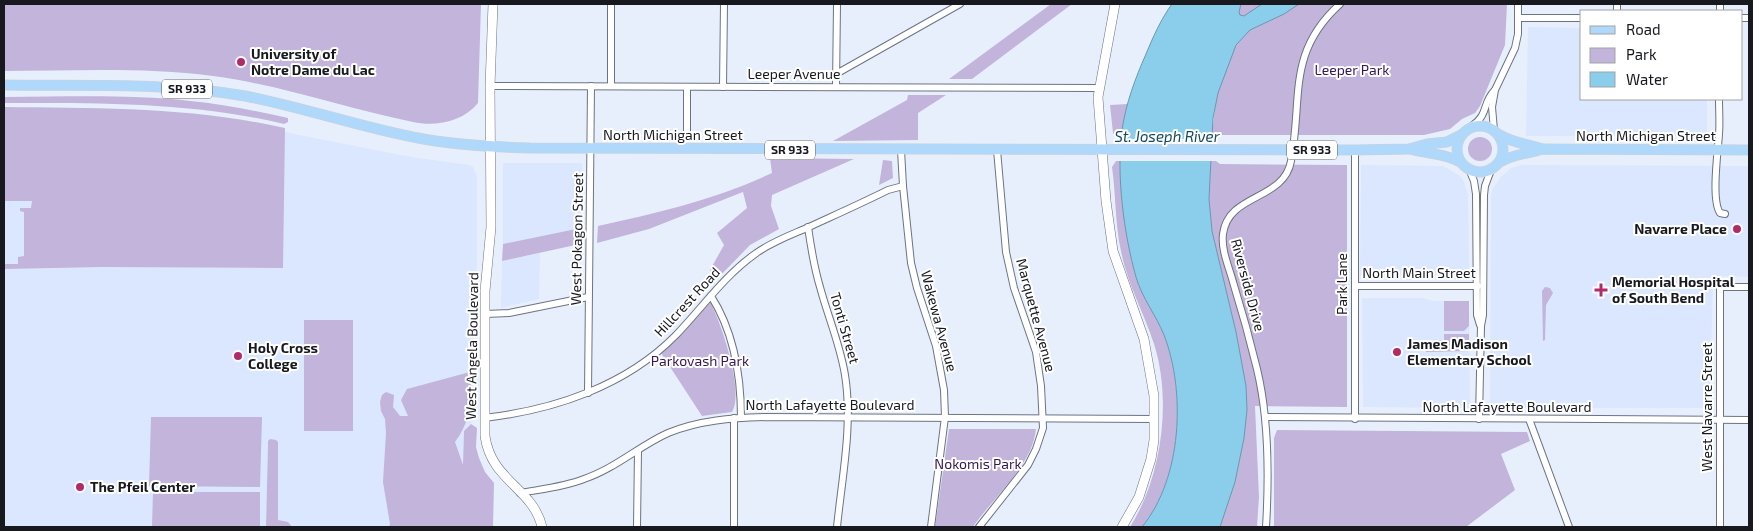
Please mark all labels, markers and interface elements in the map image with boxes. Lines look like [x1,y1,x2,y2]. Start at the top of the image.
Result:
legend [1580,10,1743,100]
text: Road [1626,20,1661,38]
place label: University of Notre Dame du Lac [251,45,375,78]
text: Park [1626,45,1657,63]
marker: University of Notre Dame du Lac [235,56,247,68]
park label: Leeper Park [1315,61,1389,78]
street label: Leeper Avenue [748,65,840,82]
text: Water [1626,70,1668,88]
road number: SR 933 [162,80,212,98]
street label: North Michigan Street [603,126,743,143]
water label: St. Joseph River [1114,127,1221,145]
street label: North Michigan Street [1576,127,1716,144]
road number: SR 933 [765,140,815,160]
road number: SR 933 [1287,140,1337,160]
street label: West Pokagon Street [567,172,586,306]
place label: Navarre Place [1634,220,1727,237]
marker: Navarre Place [1731,223,1743,235]
street label: Riverside Drive [1228,237,1269,333]
street label: Park Lane [1333,253,1350,315]
street label: Marquette Avenue [1013,256,1060,373]
street label: Hillcrest Road [650,263,723,340]
street label: North Main Street [1362,264,1476,281]
street label: Wakewa Avenue [918,268,961,373]
street label: West Angela Boulevard [462,272,481,420]
place label: Memorial Hospital of South Bend [1612,273,1735,306]
marker: Memorial Hospital of South Bend [1594,283,1608,297]
street label: Tonti Street [827,290,864,366]
place label: James Madison Elementary School [1407,335,1532,368]
place label: Holy Cross College [248,339,318,372]
street label: West Navarre Street [1698,342,1715,472]
marker: James Madison Elementary School [1391,346,1403,358]
marker: Holy Cross College [232,350,244,362]
park label: Parkovash Park [651,352,749,369]
street label: North Lafayette Boulevard [746,396,914,413]
street label: North Lafayette Boulevard [1423,398,1591,415]
park label: Nokomis Park [934,455,1022,472]
place label: The Pfeil Center [90,478,195,495]
marker: The Pfeil Center [74,481,86,493]

